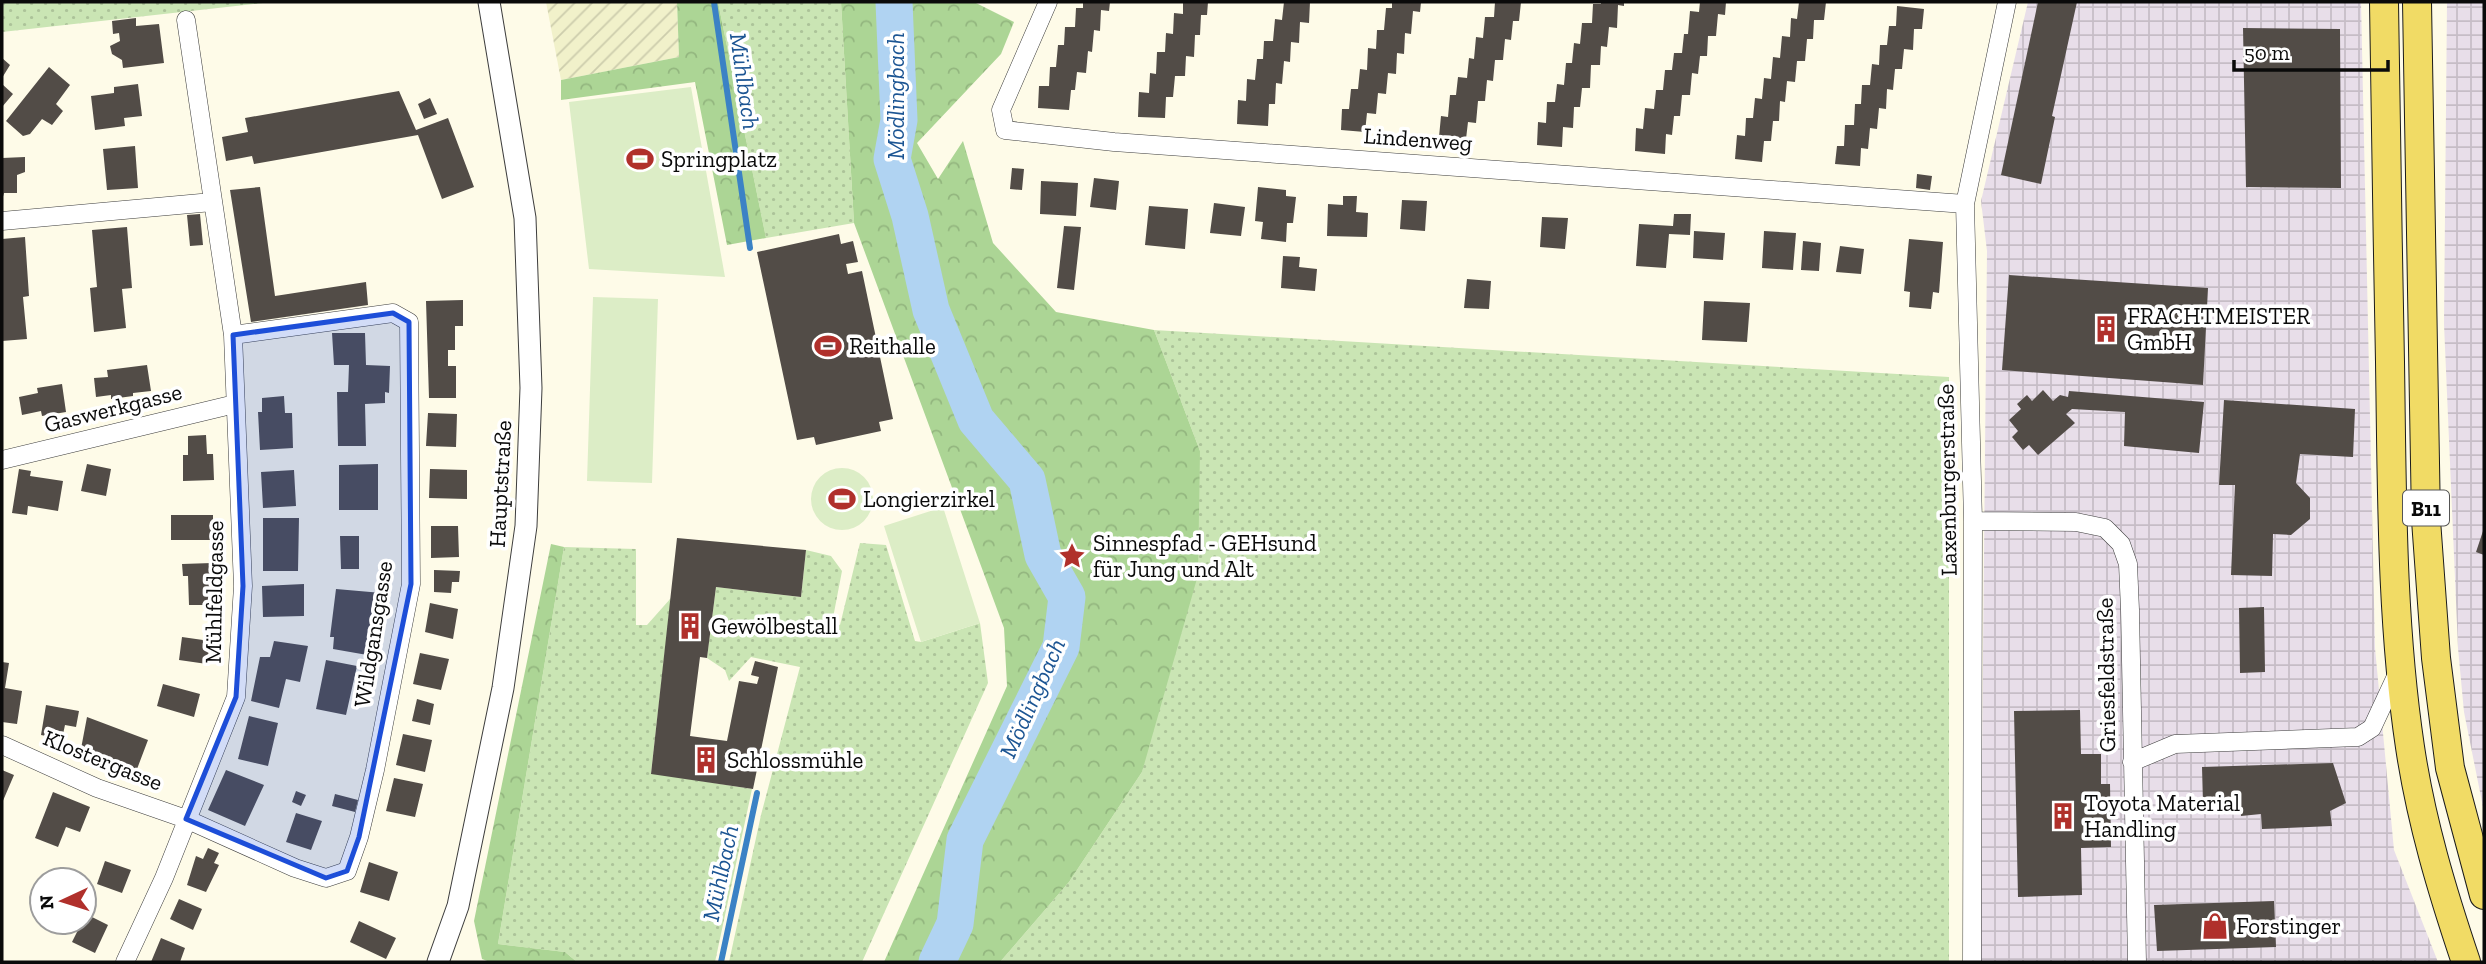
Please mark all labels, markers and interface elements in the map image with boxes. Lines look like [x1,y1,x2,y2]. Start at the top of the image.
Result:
scale bar [2234,28,2388,72]
water label: Mühlbach [724,31,766,131]
water label: Mödlingbach [881,32,910,160]
text: 50 m [2244,40,2290,65]
street label: Lindenweg [1363,121,1474,157]
sports icon: Springplatz [625,144,655,174]
place label: Springplatz [661,145,777,173]
place label: FRACHTMEISTER GmbH [2127,302,2310,356]
building icon: FRACHTMEISTER GmbH [2091,314,2121,344]
sports icon: Reithalle [813,331,843,361]
place label: Reithalle [849,332,936,360]
street label: Gaswerkgasse [41,377,185,439]
street label: Laxenburgerstraße [1931,384,1963,576]
street label: Hauptstraße [483,420,517,548]
sports icon: Longierzirkel [827,484,857,514]
place label: Longierzirkel [863,485,995,513]
road number: B11 [2403,490,2449,526]
street label: Mühlfeldgasse [199,520,229,664]
place label: Sinnespfad - GEHsund für Jung und Alt [1093,529,1317,583]
place icon: Sinnespfad - GEHsund für Jung und Alt [1057,541,1087,571]
street label: Wildgansgasse [348,559,398,709]
street label: Griesfeldstraße [2091,597,2121,753]
building icon: Gewölbestall [675,611,705,641]
place label: Gewölbestall [711,612,838,640]
water label: Mödlingbach [993,634,1071,762]
street label: Klostergasse [39,723,167,797]
building icon: Schlossmühle [691,745,721,775]
place label: Schlossmühle [727,746,863,774]
place label: Toyota Material Handling [2084,789,2240,843]
building icon: Toyota Material Handling [2048,801,2078,831]
water label: Mühlbach [696,822,744,924]
north arrow [28,866,98,936]
text: N [35,894,59,910]
shop icon: Forstinger [2200,911,2230,941]
place label: Forstinger [2236,912,2341,940]

